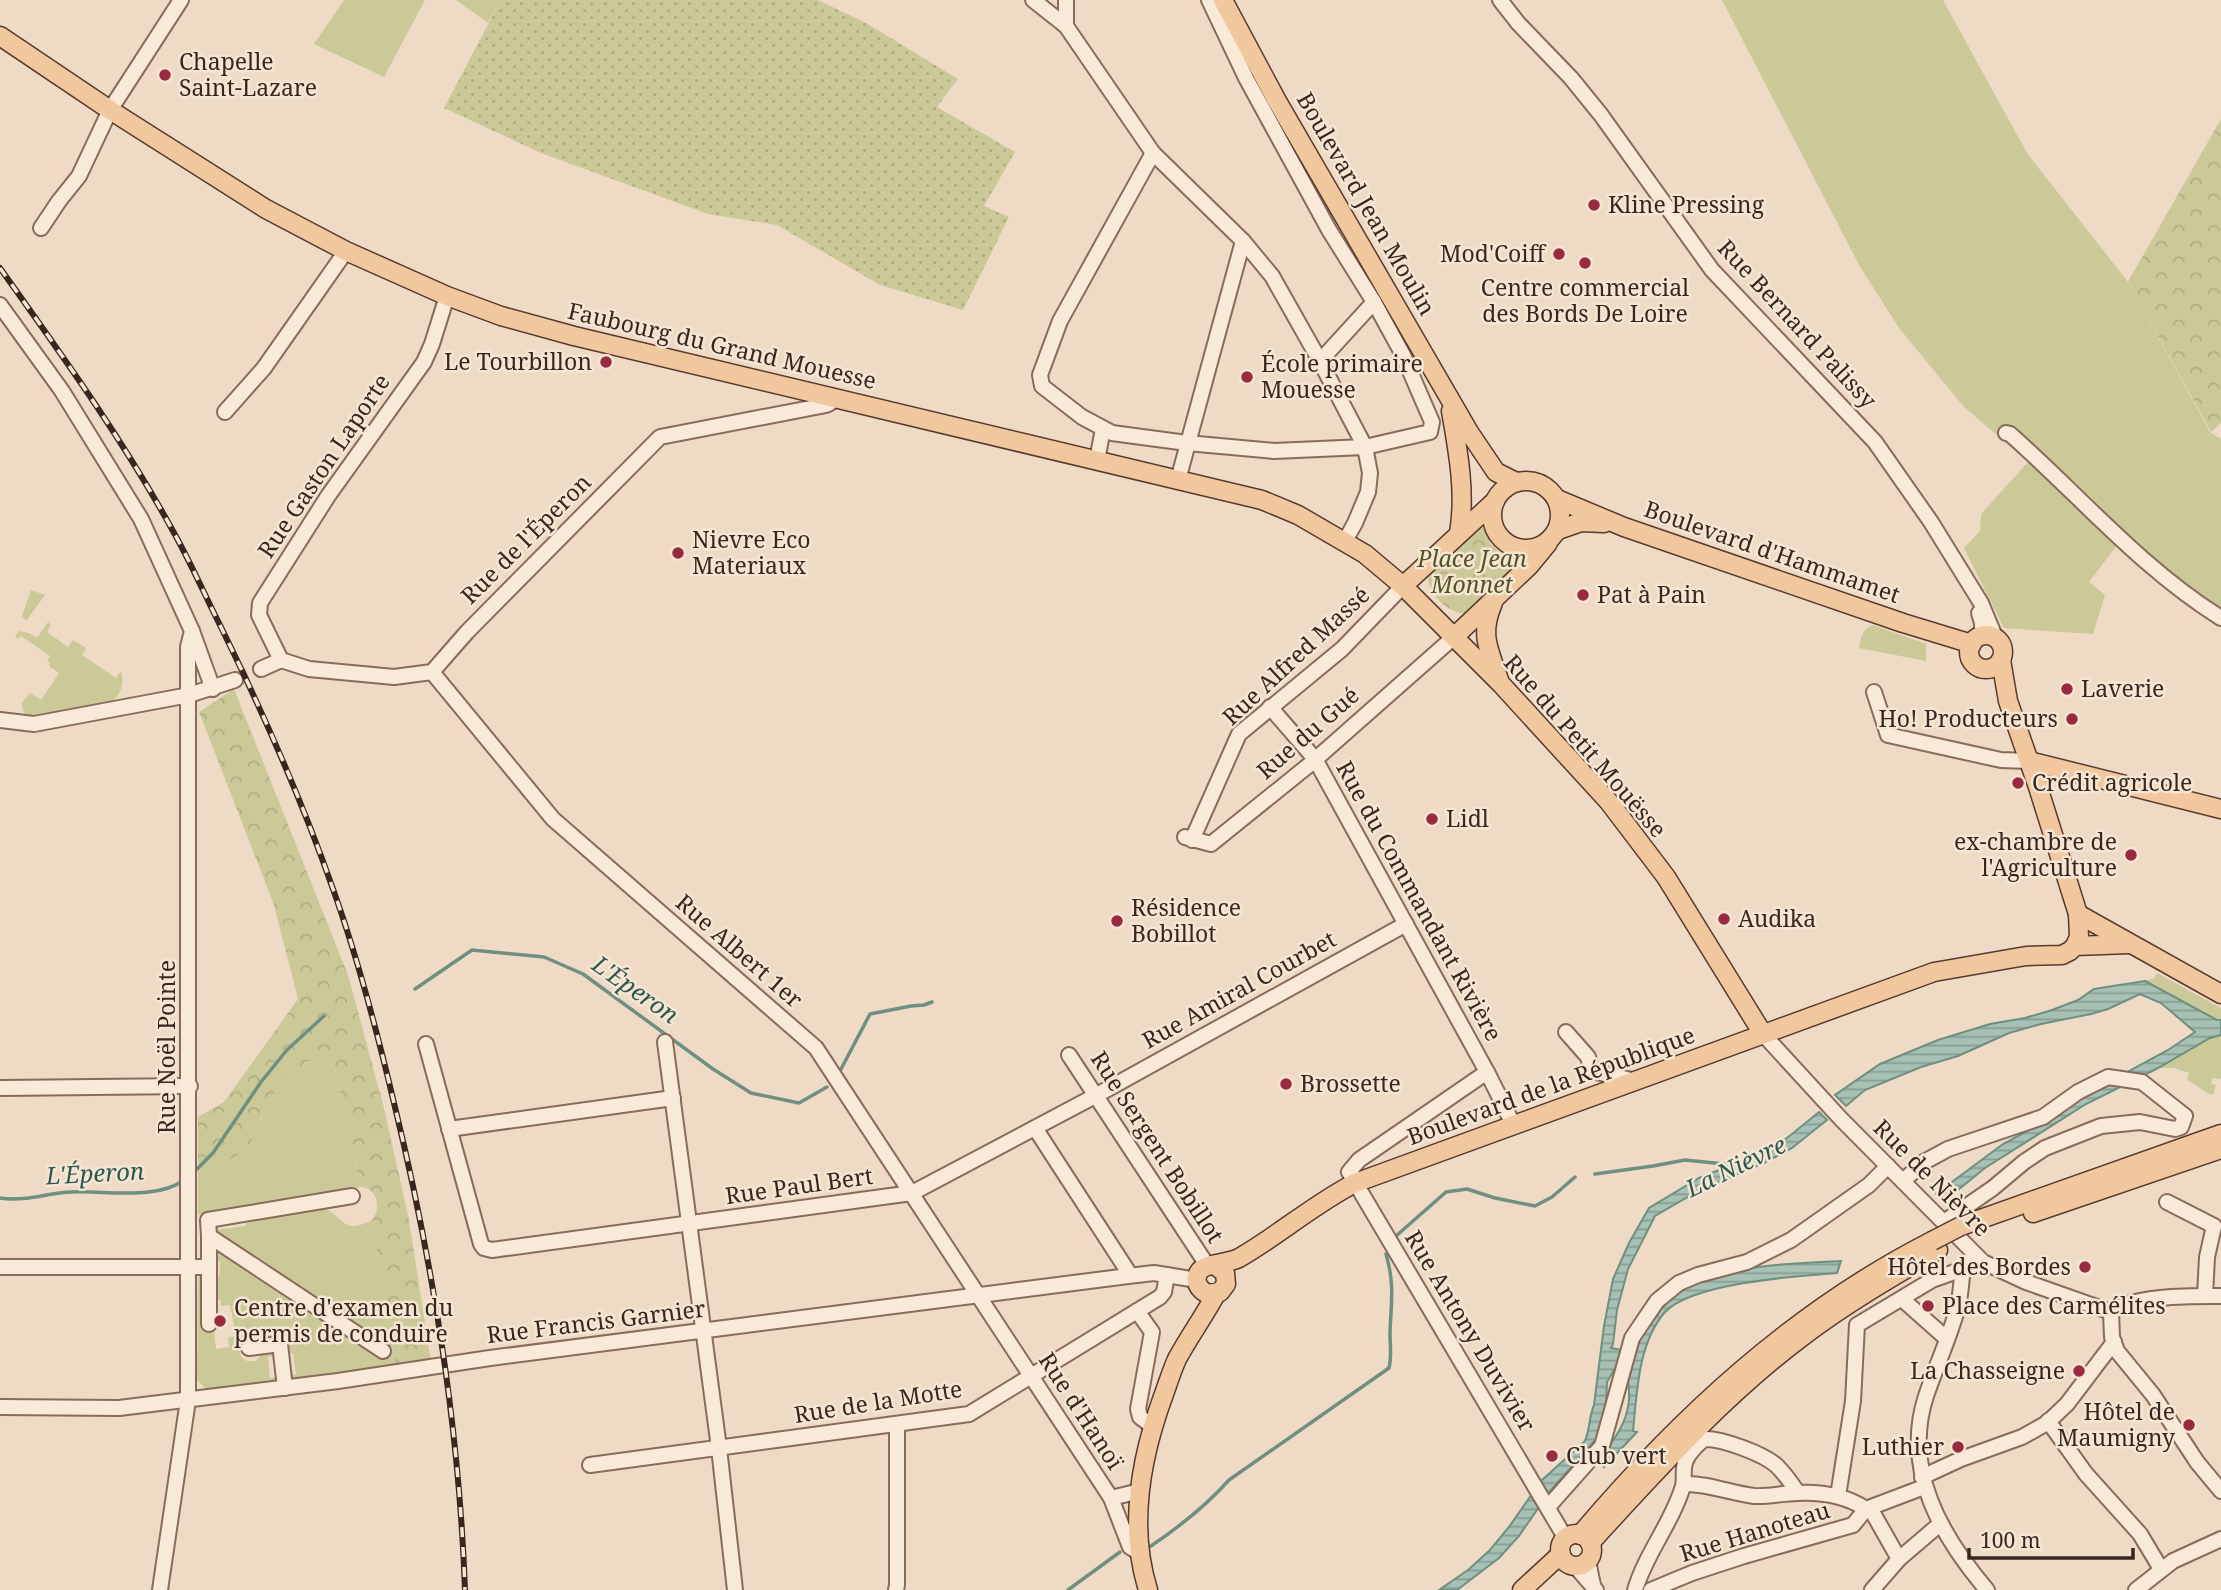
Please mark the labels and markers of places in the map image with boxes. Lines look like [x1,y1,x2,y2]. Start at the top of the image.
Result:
place label: Chapelle Saint-Lazare [179,45,317,103]
marker: Chapelle Saint-Lazare [157,67,173,83]
place label: Kline Pressing [1608,188,1765,220]
marker: Kline Pressing [1586,197,1602,213]
place label: Mod'Coiff [1440,237,1547,269]
marker: Mod'Coiff [1551,246,1567,262]
marker: Centre commercial des Bords De Loire [1577,255,1593,271]
place label: Centre commercial des Bords De Loire [1481,271,1689,329]
place label: Le Tourbillon [444,345,592,377]
place label: École primaire Mouesse [1261,347,1423,405]
marker: Le Tourbillon [598,354,614,370]
marker: École primaire Mouesse [1239,369,1255,385]
place label: Nievre Eco Materiaux [692,523,811,581]
marker: Nievre Eco Materiaux [670,545,686,561]
place label: Pat à Pain [1597,578,1706,610]
marker: Pat à Pain [1575,587,1591,603]
place label: Laverie [2081,672,2164,704]
marker: Laverie [2059,681,2075,697]
place label: Ho! Producteurs [1879,702,2058,734]
marker: Ho! Producteurs [2064,711,2080,727]
place label: Crédit agricole [2032,766,2192,798]
marker: Crédit agricole [2010,775,2026,791]
place label: Lidl [1446,802,1489,834]
marker: Lidl [1424,811,1440,827]
place label: ex-chambre de l'Agriculture [1954,825,2117,883]
marker: ex-chambre de l'Agriculture [2123,847,2139,863]
place label: Résidence Bobillot [1131,891,1241,949]
place label: Audika [1738,902,1816,934]
marker: Audika [1716,911,1732,927]
marker: Résidence Bobillot [1109,913,1125,929]
place label: Brossette [1300,1067,1401,1099]
marker: Brossette [1278,1076,1294,1092]
place label: Hôtel des Bordes [1887,1250,2071,1282]
marker: Hôtel des Bordes [2077,1259,2093,1275]
place label: Place des Carmélites [1942,1289,2166,1321]
place label: Centre d'examen du permis de conduire [234,1291,454,1349]
marker: Place des Carmélites [1920,1298,1936,1314]
marker: Centre d'examen du permis de conduire [212,1313,228,1329]
place label: La Chasseigne [1910,1354,2065,1386]
marker: La Chasseigne [2071,1363,2087,1379]
place label: Hôtel de Maumigny [2057,1395,2175,1453]
marker: Hôtel de Maumigny [2181,1417,2197,1433]
place label: Luthier [1862,1430,1944,1462]
place label: Club vert [1566,1439,1667,1471]
marker: Luthier [1950,1439,1966,1455]
marker: Club vert [1544,1448,1560,1464]

